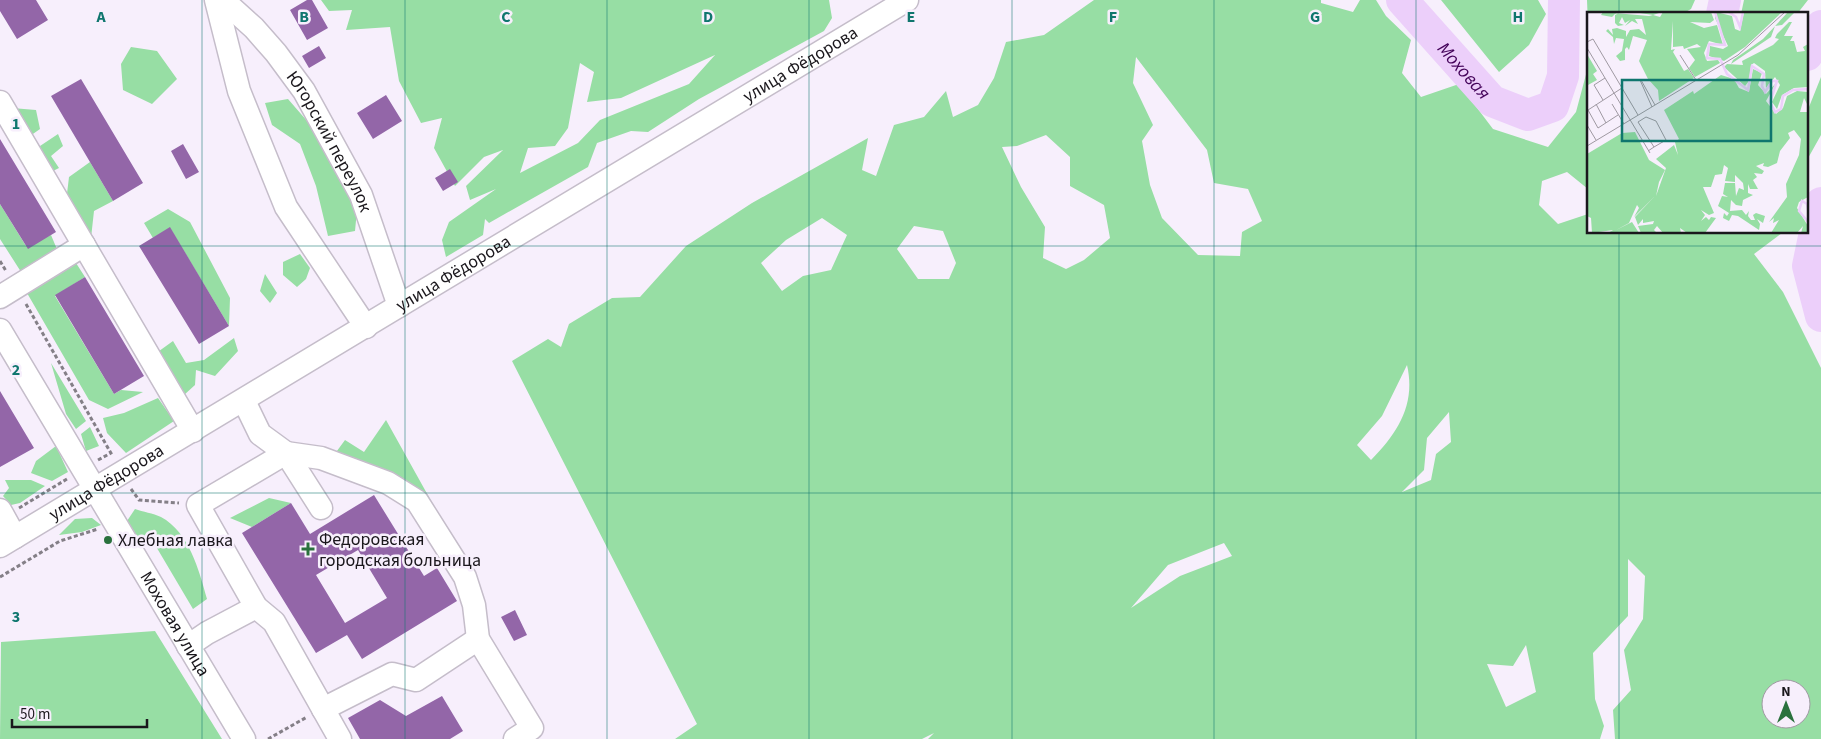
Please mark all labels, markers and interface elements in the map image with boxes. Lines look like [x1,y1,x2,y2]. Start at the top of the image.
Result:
text: A [95,6,106,28]
text: B [299,6,309,28]
text: C [501,6,511,28]
text: D [703,6,713,28]
text: E [907,6,915,28]
text: F [1109,6,1117,28]
text: G [1310,6,1320,28]
text: H [1513,6,1523,28]
inset map [1587,12,1808,234]
street label: улица Фёдорова [738,20,863,109]
water label: Моховая [1430,36,1496,106]
street label: Югорский переулок [280,66,378,216]
text: 1 [12,113,20,135]
street label: улица Фёдорова [391,229,516,318]
text: 2 [12,359,20,381]
street label: улица Фёдорова [44,438,169,527]
place label: Федоровская городская больница [319,527,481,573]
place label: Хлебная лавка [118,528,233,553]
marker: Хлебная лавка [102,534,114,546]
marker: Федоровская городская больница [301,542,315,556]
street label: Моховая улица [134,567,216,681]
text: 3 [12,606,20,628]
north arrow [1761,679,1811,729]
text: N [1781,682,1791,702]
scale bar [12,696,148,728]
text: 50 m [20,704,50,725]

